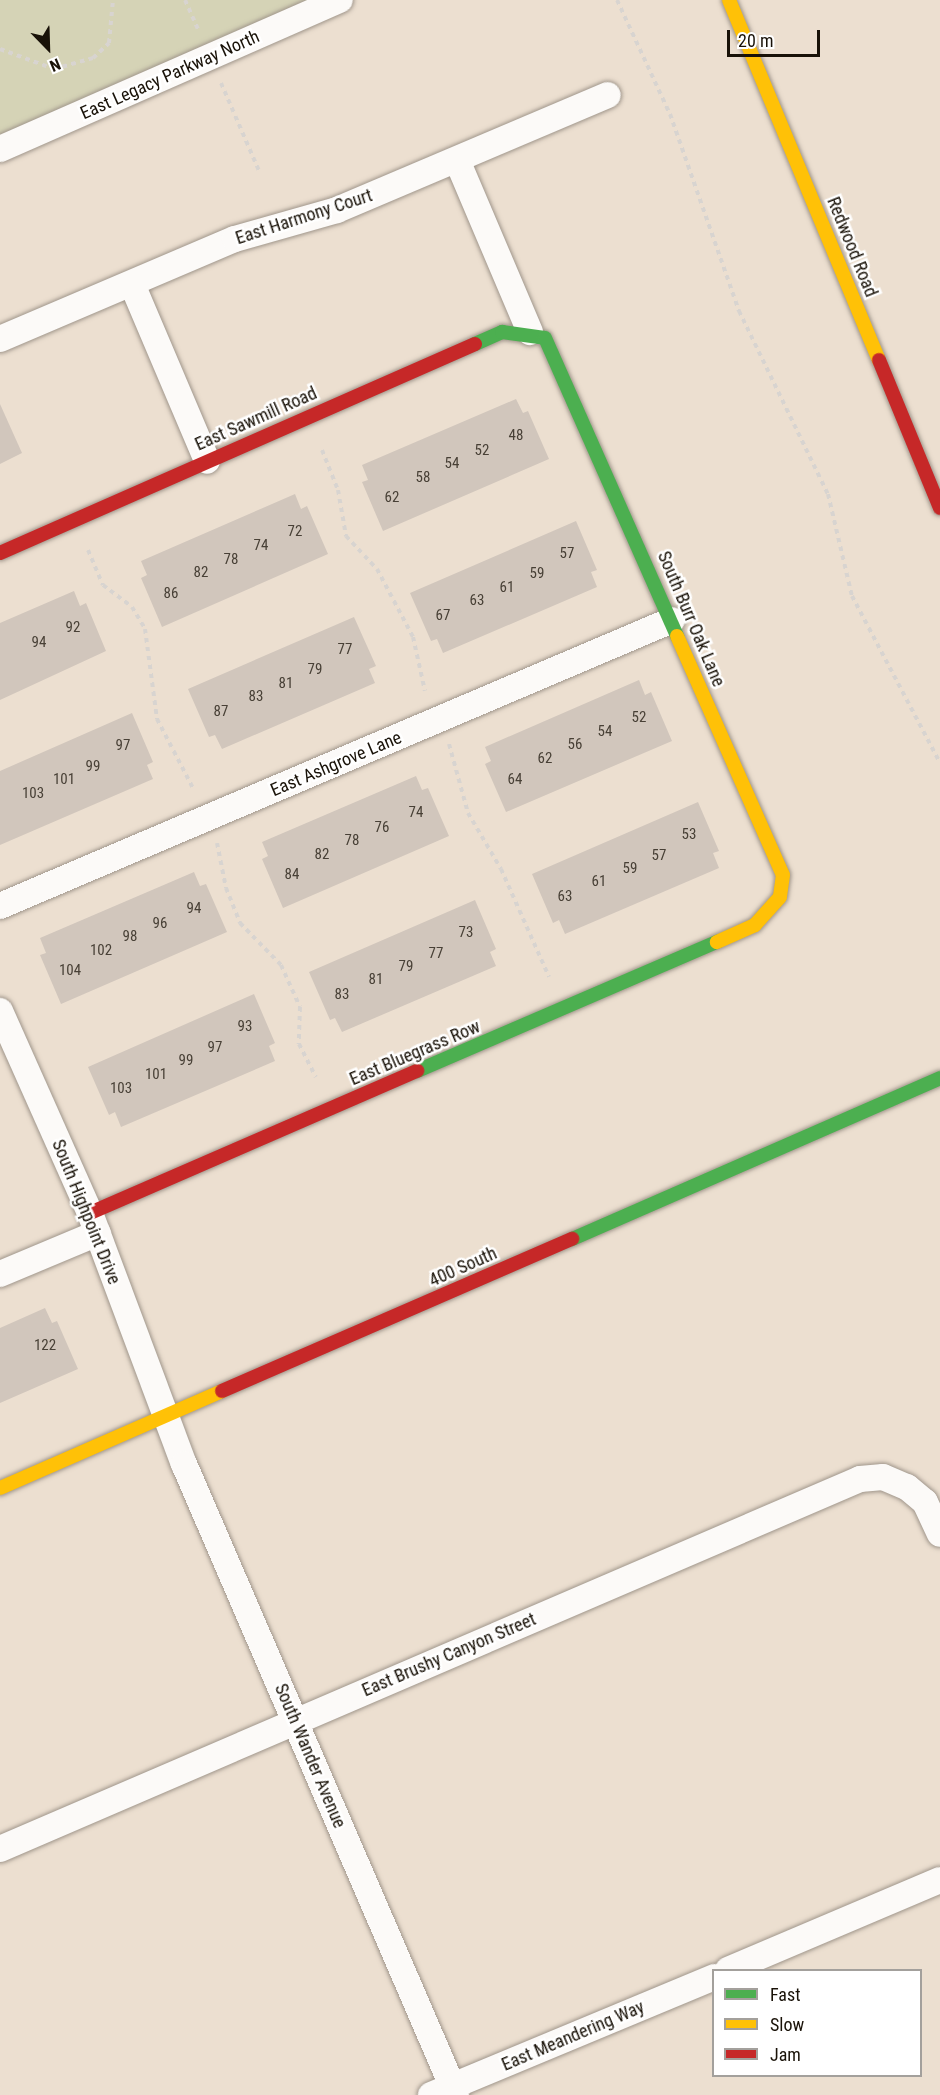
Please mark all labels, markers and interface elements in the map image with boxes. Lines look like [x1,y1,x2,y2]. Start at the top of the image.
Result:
north arrow [18,18,78,78]
scale bar [730,18,823,56]
street label: East Legacy Parkway North [77,26,263,124]
text: 20 m [738,30,773,51]
text: N [47,54,63,76]
street label: East Harmony Court [233,185,375,249]
street label: Redwood Road [822,194,882,300]
street label: East Sawmill Road [192,382,320,456]
house number: 48 [509,427,523,445]
house number: 52 [475,442,489,460]
house number: 54 [445,455,459,473]
house number: 58 [416,469,430,487]
house number: 62 [385,489,399,507]
house number: 72 [288,523,302,541]
house number: 74 [254,537,268,555]
house number: 57 [560,545,574,563]
street label: South Burr Oak Lane [653,548,729,690]
house number: 78 [224,551,238,569]
house number: 82 [194,564,208,582]
house number: 59 [530,565,544,583]
house number: 61 [500,579,514,597]
house number: 86 [164,585,178,603]
house number: 63 [470,592,484,610]
house number: 67 [436,607,450,625]
house number: 92 [66,619,80,637]
house number: 94 [32,634,46,652]
house number: 77 [338,641,352,659]
house number: 79 [308,661,322,679]
house number: 81 [279,675,293,693]
house number: 83 [249,688,263,706]
house number: 87 [214,703,228,721]
house number: 52 [632,709,646,727]
house number: 54 [598,723,612,741]
street label: East Ashgrove Lane [267,727,405,801]
house number: 56 [568,736,582,754]
house number: 97 [116,737,130,755]
house number: 62 [538,750,552,768]
house number: 99 [86,758,100,776]
house number: 101 [53,771,75,789]
house number: 64 [508,771,522,789]
house number: 103 [22,785,44,803]
house number: 74 [409,804,423,822]
house number: 76 [375,819,389,837]
house number: 53 [682,826,696,844]
house number: 78 [345,832,359,850]
house number: 82 [315,846,329,864]
house number: 57 [652,847,666,865]
house number: 59 [623,860,637,878]
house number: 84 [285,866,299,884]
house number: 61 [592,873,606,891]
house number: 63 [558,888,572,906]
house number: 94 [187,900,201,918]
house number: 96 [153,915,167,933]
house number: 73 [459,924,473,942]
house number: 98 [123,928,137,946]
house number: 102 [90,942,112,960]
house number: 77 [429,945,443,963]
house number: 79 [399,958,413,976]
house number: 104 [59,962,81,980]
house number: 81 [369,971,383,989]
house number: 83 [335,986,349,1004]
street label: East Bluegrass Row [346,1016,484,1090]
house number: 93 [238,1018,252,1036]
house number: 97 [208,1039,222,1057]
house number: 99 [179,1052,193,1070]
house number: 101 [145,1066,167,1084]
house number: 103 [110,1080,132,1098]
street label: South Highpoint Drive [47,1136,125,1288]
street label: 400 South [426,1243,500,1291]
house number: 122 [34,1337,56,1355]
street label: East Brushy Canyon Street [359,1609,539,1701]
street label: South Wander Avenue [270,1681,350,1831]
legend [712,1969,922,2077]
text: Fast [770,1984,801,2005]
street label: East Meandering Way [498,1996,648,2076]
text: Slow [770,2014,804,2035]
text: Jam [770,2044,801,2065]

